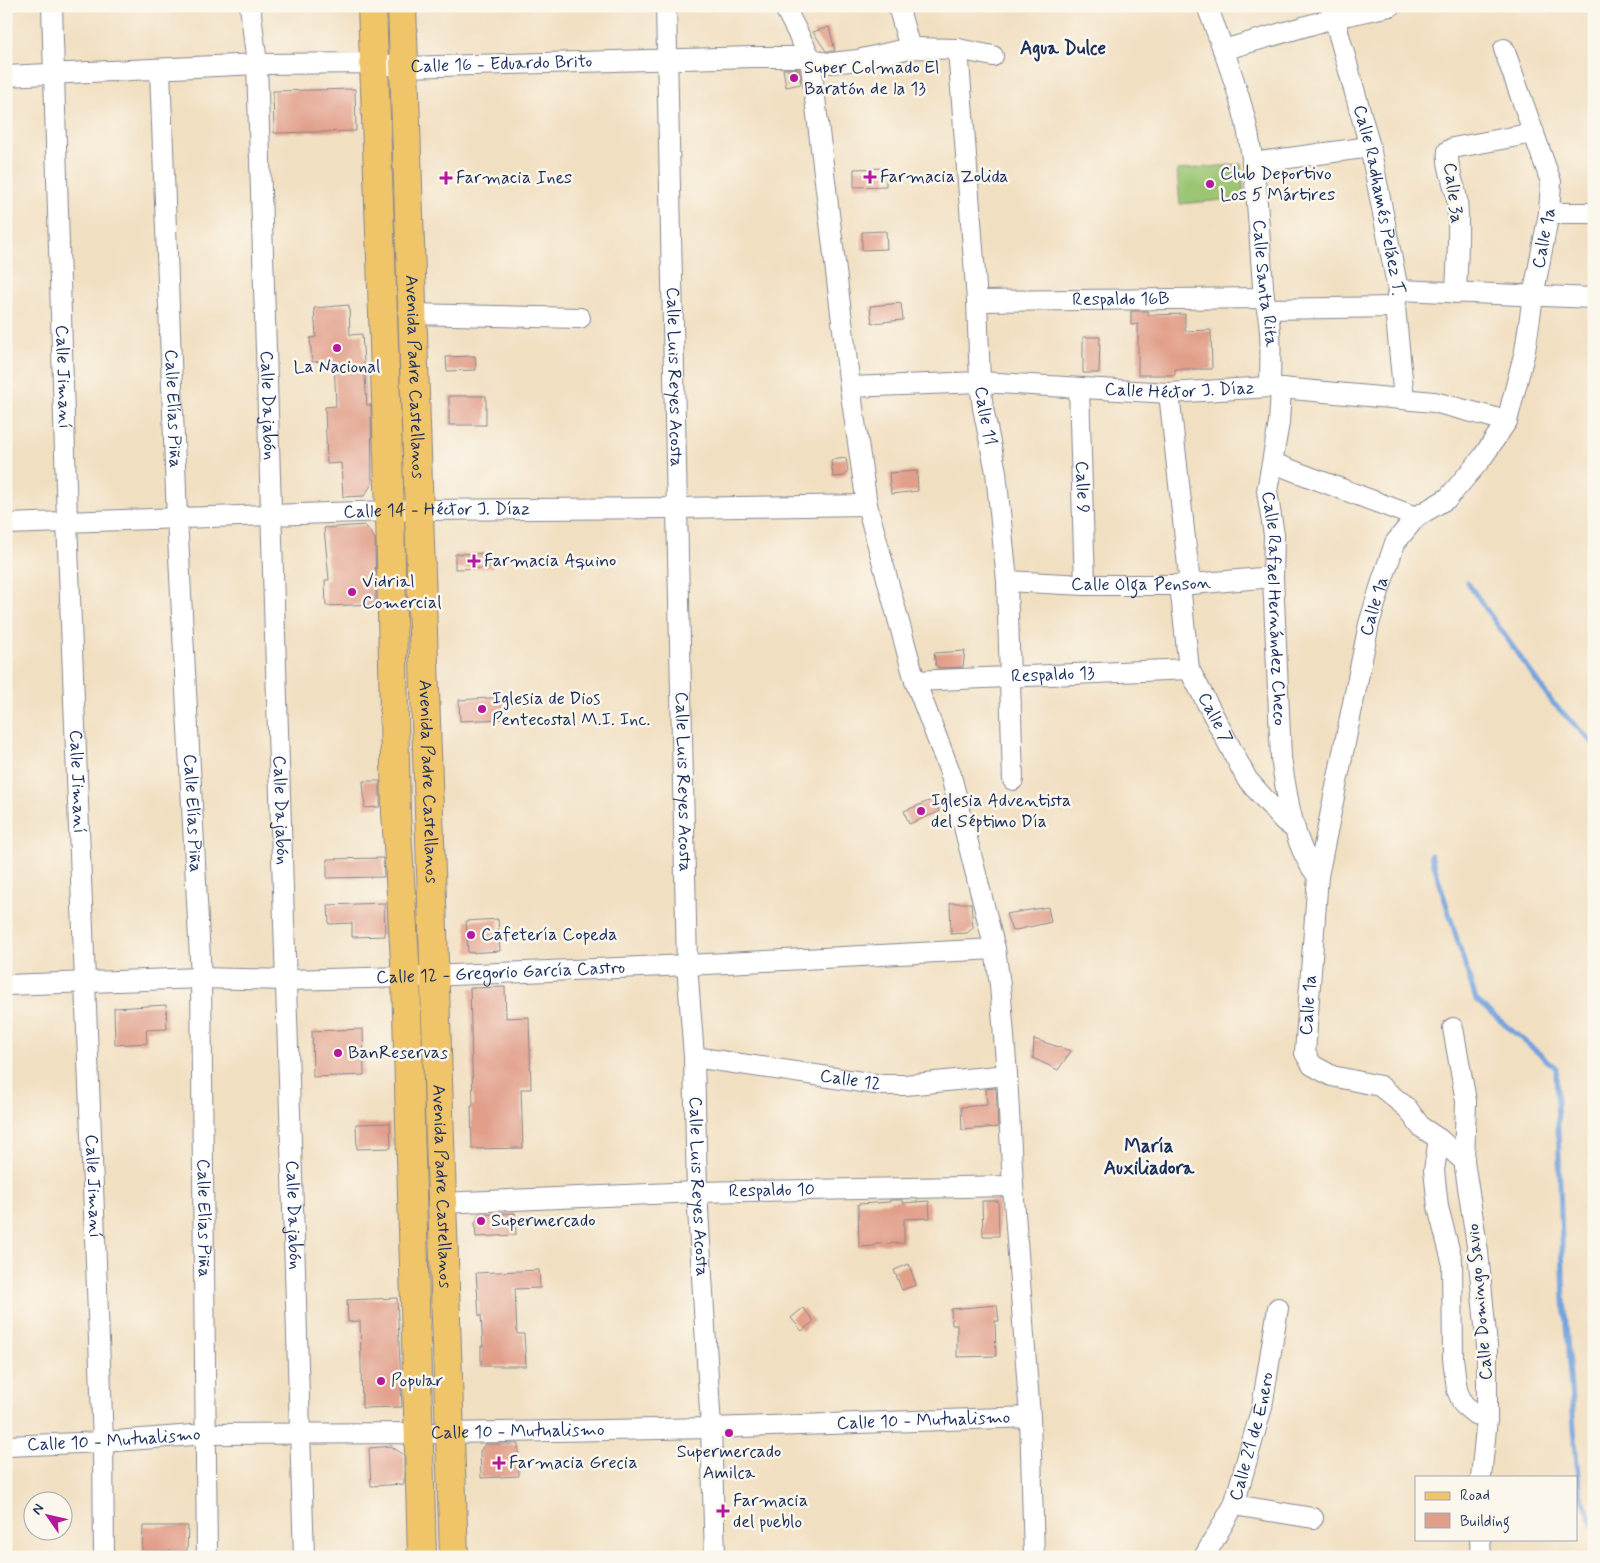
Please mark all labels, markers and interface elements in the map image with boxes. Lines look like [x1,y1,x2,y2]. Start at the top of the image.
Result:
district label: Agua Dulce [1020,36,1106,62]
street label: Calle 16 - Eduardo Brito [410,50,593,79]
place label: Super Colmado El Baratón de la 13 [804,56,940,101]
marker: Super Colmado El Baratón de la 13 [788,72,800,84]
street label: Calle Radhamés Peláez T. [1347,102,1411,299]
street label: Calle 3a [1437,161,1469,225]
place label: Club Deportivo Los 5 Mártires [1220,162,1335,207]
place label: Farmacia Zolida [880,165,1008,189]
place label: Farmacia Ines [456,166,572,190]
marker: Farmacia Zolida [864,171,876,183]
marker: Farmacia Ines [440,172,452,184]
marker: Club Deportivo Los 5 Mártires [1204,178,1216,190]
street label: Calle 1a [1527,208,1561,270]
street label: Calle Santa Rita [1246,219,1283,348]
street label: Avenida Padre Castellanos [399,274,430,479]
street label: Calle Luis Reyes Acosta [660,287,688,467]
street label: Respaldo 16B [1072,287,1170,312]
street label: Calle Jimaní [49,325,76,429]
marker: La Nacional [331,342,343,354]
street label: Calle Elías Piña [159,349,187,469]
street label: Calle Dajabón [254,350,281,461]
place label: La Nacional [293,355,381,379]
street label: Calle Héctor J. Díaz [1104,376,1255,405]
street label: Calle 11 [969,385,1002,447]
street label: Calle 9 [1069,460,1095,514]
street label: Calle Rafael Hernández Checo [1255,490,1292,726]
street label: Calle 14 - Héctor J. Díaz [343,497,530,525]
place label: Farmacia Aquino [484,549,616,573]
marker: Farmacia Aquino [468,555,480,567]
place label: Vidrial Comercial [362,570,442,615]
street label: Calle Olga Penson [1070,570,1212,599]
street label: Calle 1a [1355,574,1395,638]
marker: Vidrial Comercial [346,586,358,598]
street label: Respaldo 13 [1011,661,1096,689]
street label: Avenida Padre Castellanos [413,679,443,884]
place label: Iglesia de Dios Pentecostal M.I. Inc. [492,687,650,732]
street label: Calle 7 [1192,688,1238,748]
street label: Calle Luis Reyes Acosta [669,691,697,872]
marker: Iglesia de Dios Pentecostal M.I. Inc. [476,703,488,715]
street label: Calle Jimaní [63,729,91,834]
street label: Calle Elías Piña [177,753,207,873]
street label: Calle Dajabón [267,755,294,865]
place label: Iglesia Adventista del Séptimo Día [931,789,1071,834]
marker: Iglesia Adventista del Séptimo Día [915,805,927,817]
place label: Cafetería Copeda [481,923,617,947]
marker: Cafetería Copeda [465,929,477,941]
street label: Calle 12 - Gregorio García Castro [376,956,626,990]
street label: Calle 1a [1294,974,1323,1036]
place label: BanReservas [348,1041,448,1065]
marker: BanReservas [332,1047,344,1059]
street label: Calle 12 [818,1064,882,1097]
street label: Avenida Padre Castellanos [426,1084,457,1289]
street label: Calle Luis Reyes Acosta [683,1096,714,1277]
street label: Calle Jimaní [79,1134,107,1239]
district label: María Auxiliadora [1104,1134,1195,1181]
street label: Calle Elías Piña [191,1158,216,1278]
street label: Calle Dajabón [280,1160,307,1270]
street label: Respaldo 10 [728,1178,815,1203]
place label: Supermercado [491,1209,596,1233]
marker: Supermercado [475,1215,487,1227]
street label: Calle Domingo Savio [1461,1223,1499,1381]
place label: Popular [391,1369,444,1393]
street label: Calle 21 de Enero [1224,1370,1279,1504]
marker: Popular [375,1375,387,1387]
street label: Calle 10 - Mutualismo [836,1406,1011,1436]
street label: Calle 10 - Mutualismo [431,1418,605,1445]
street label: Calle 10 - Mutualismo [27,1422,202,1457]
marker: Supermercado Amilca [723,1427,735,1439]
place label: Supermercado Amilca [677,1440,781,1485]
place label: Farmacia Grecia [509,1451,638,1475]
marker: Farmacia Grecia [493,1457,505,1469]
legend [1415,1476,1578,1540]
text: Road [1460,1486,1490,1506]
place label: Farmacia del pueblo [733,1489,808,1534]
north arrow [22,1490,72,1540]
text: N [28,1500,48,1518]
marker: Farmacia del pueblo [717,1505,729,1517]
text: Building [1460,1512,1510,1533]

